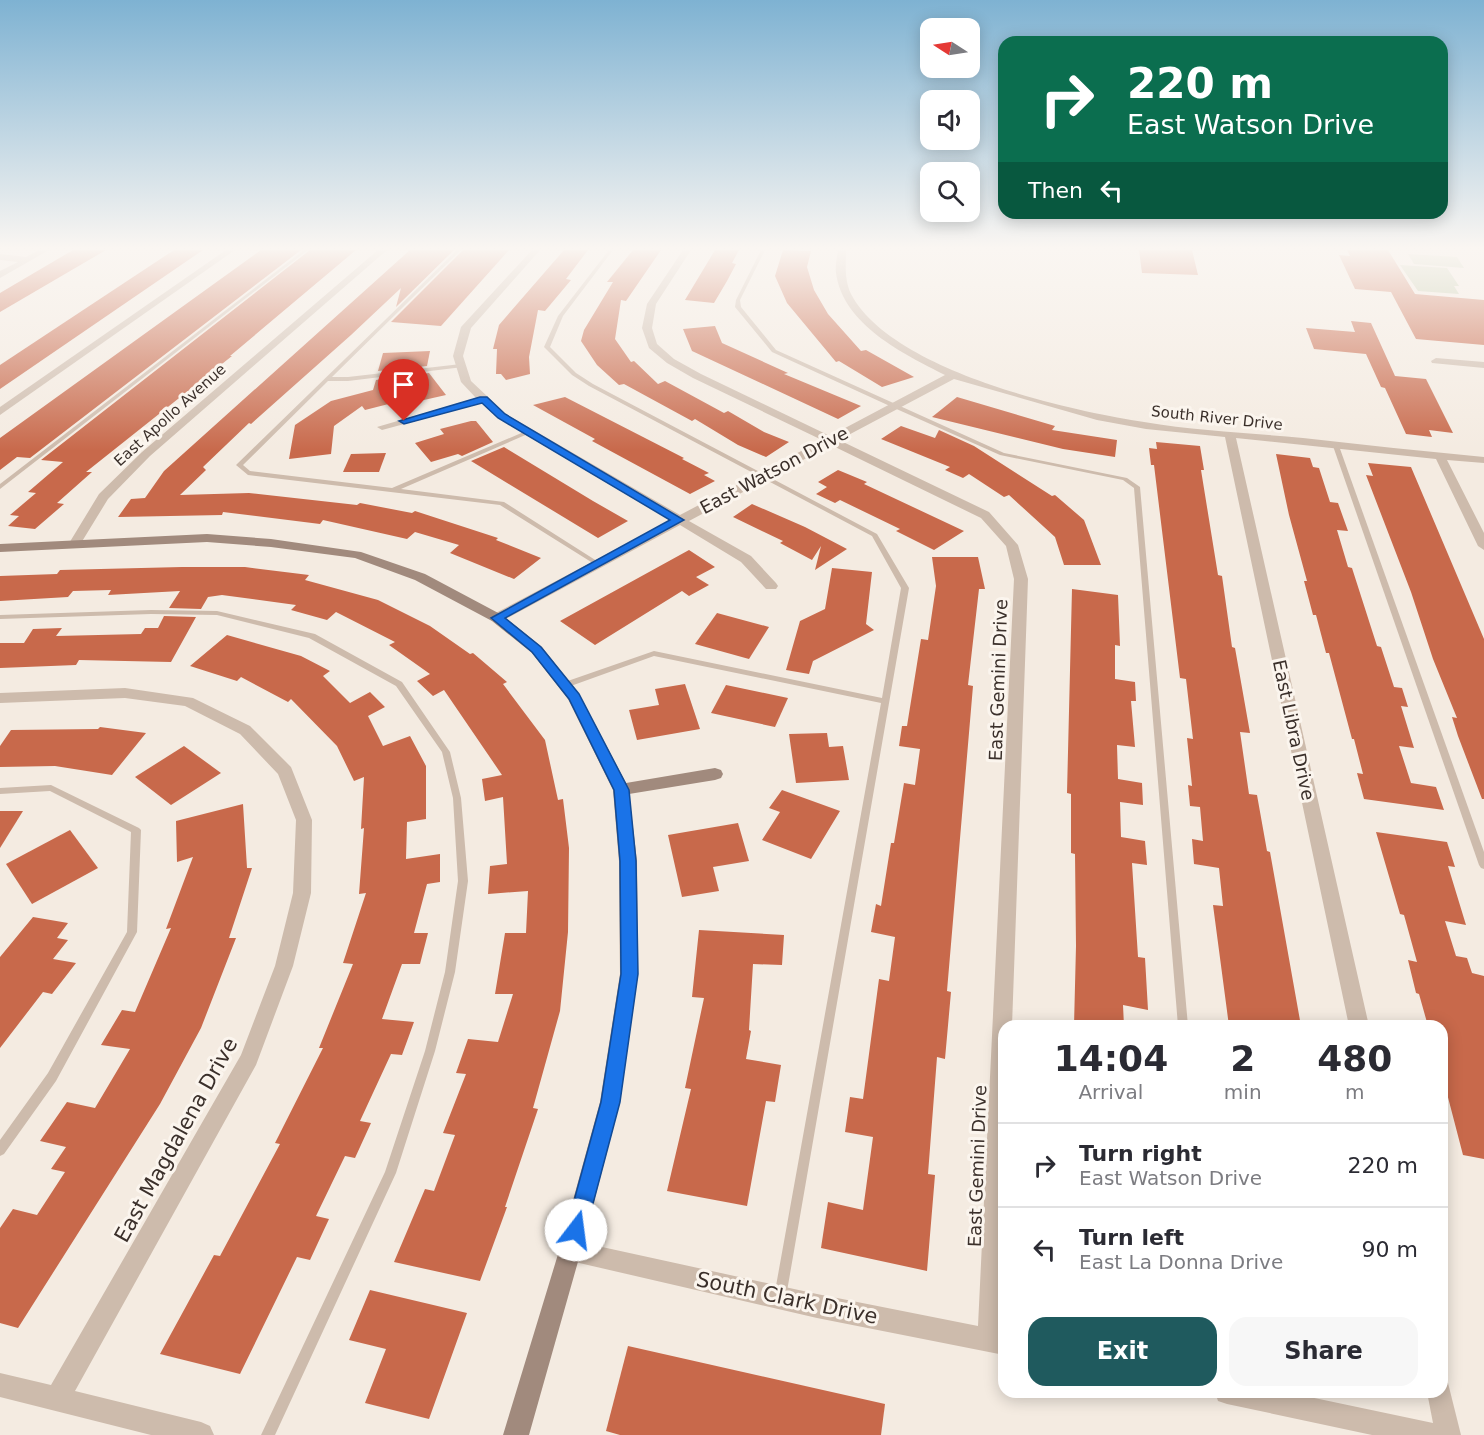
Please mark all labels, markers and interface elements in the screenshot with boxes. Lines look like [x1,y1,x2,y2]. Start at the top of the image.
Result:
north arrow [920,18,980,78]
map controls [920,18,980,222]
text: 220 m [1127,59,1273,108]
icon: right [1028,60,1106,138]
button: sound [920,90,980,150]
text: East Watson Drive [1127,109,1374,140]
button: search [920,162,980,222]
icon: left [1095,174,1128,207]
text: Then [1028,178,1083,203]
pin [378,359,429,421]
street label: East Apollo Avenue [110,360,230,470]
icon: arrive [387,368,420,401]
street label: South River Drive [1150,402,1284,434]
street label: East Watson Drive [696,422,852,518]
street label: East Gemini Drive [985,599,1011,761]
street label: East Libra Drive [1269,658,1319,802]
street label: East Magdalena Drive [110,1034,242,1246]
text: 14:04 [1054,1038,1168,1079]
text: 2 [1230,1038,1255,1079]
text: 480 [1317,1038,1392,1079]
text: Arrival [1078,1080,1143,1104]
text: min [1224,1080,1262,1104]
text: m [1345,1080,1365,1104]
street label: East Gemini Drive [964,1085,990,1247]
text: Turn right [1079,1141,1202,1166]
icon: right [1028,1149,1061,1182]
text: 220 m [1348,1153,1418,1178]
text: East Watson Drive [1079,1166,1262,1190]
position arrow [544,1198,608,1262]
text: Turn left [1079,1225,1184,1250]
icon: left [1028,1233,1061,1266]
text: 90 m [1362,1237,1418,1262]
text: East La Donna Drive [1079,1250,1283,1274]
street label: South Clark Drive [694,1267,880,1329]
button: Exit [1028,1317,1217,1386]
button: Share [1229,1317,1418,1386]

